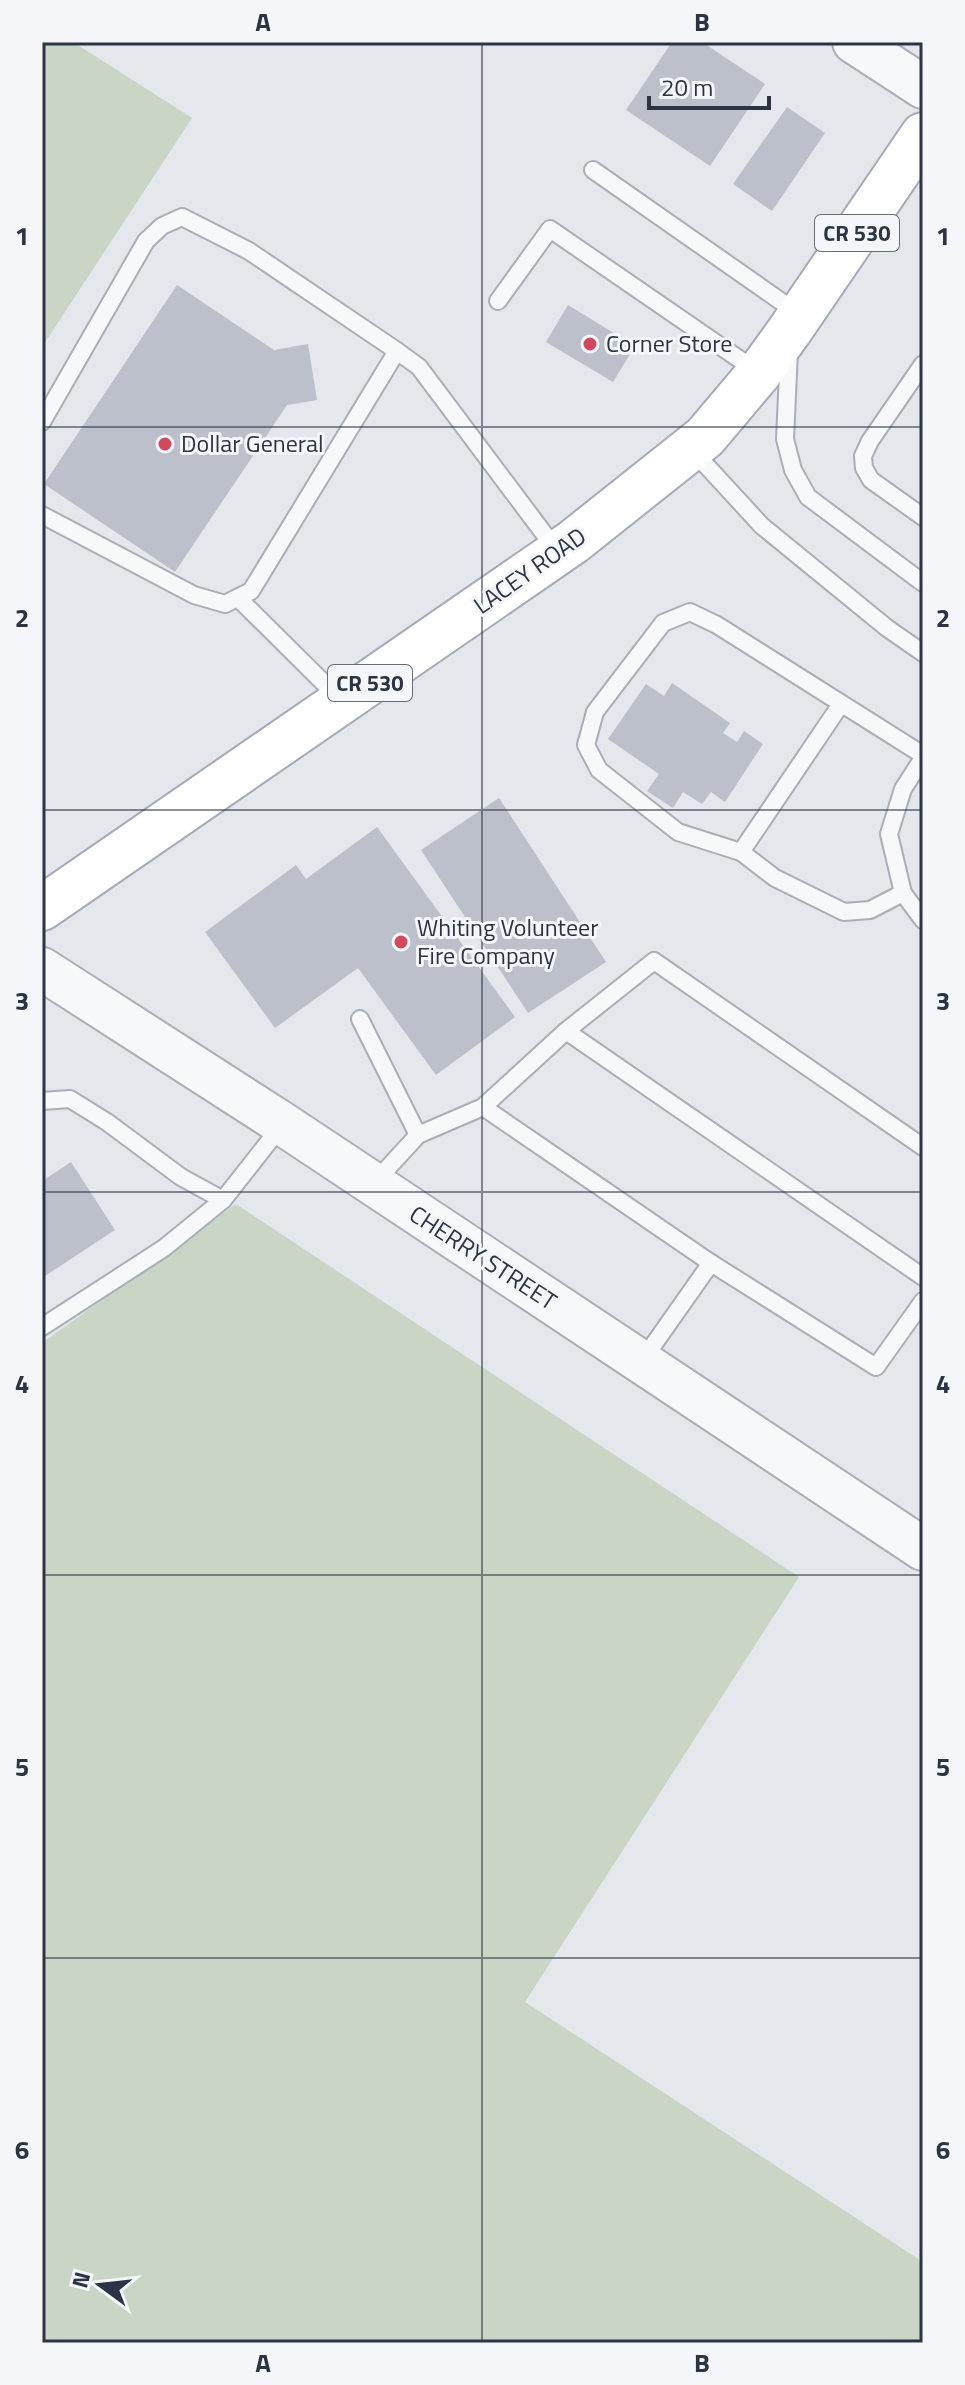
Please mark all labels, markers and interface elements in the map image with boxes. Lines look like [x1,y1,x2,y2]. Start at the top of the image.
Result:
text: A [255,2,271,41]
text: B [694,2,710,41]
scale bar [649,60,769,110]
text: 20 m [661,69,713,105]
road number: CR 530 [815,215,899,251]
text: 1 [15,216,29,255]
text: 1 [936,216,950,255]
place label: Corner Store [606,325,732,361]
marker: Corner Store [581,335,599,353]
place label: Dollar General [181,425,324,461]
marker: Dollar General [156,435,174,453]
street label: LACEY ROAD [466,518,593,622]
text: 2 [15,598,29,637]
text: 2 [936,598,950,637]
road number: CR 530 [328,665,412,701]
place label: Whiting Volunteer Fire Company [417,909,599,973]
marker: Whiting Volunteer Fire Company [392,933,410,951]
text: 3 [15,981,29,1020]
text: 3 [936,981,950,1020]
street label: CHERRY STREET [403,1196,565,1319]
text: 4 [15,1364,29,1403]
text: 4 [936,1364,950,1403]
text: 5 [15,1747,29,1786]
text: 5 [936,1747,950,1786]
text: 6 [15,2130,29,2169]
text: 6 [936,2130,950,2169]
north arrow [60,2245,140,2325]
text: N [62,2268,99,2292]
text: A [255,2343,271,2382]
text: B [694,2343,710,2382]

